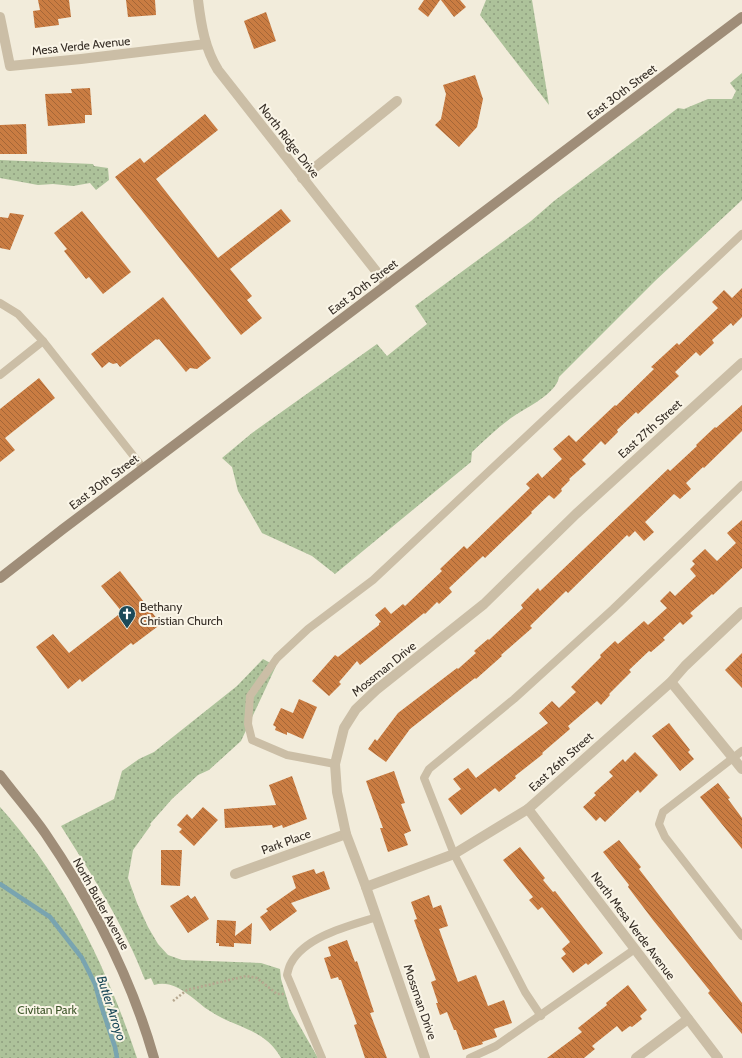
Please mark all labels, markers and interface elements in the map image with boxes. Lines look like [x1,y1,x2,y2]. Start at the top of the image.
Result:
street label: Mesa Verde Avenue [31,33,131,58]
street label: East 30th Street [584,61,659,123]
street label: North Ridge Drive [256,101,323,181]
street label: East 30th Street [325,256,400,318]
street label: East 27th Street [615,396,685,461]
street label: East 30th Street [66,451,141,513]
place label: Bethany Christian Church [140,599,223,628]
church icon: Bethany Christian Church [117,604,137,629]
street label: Mossman Drive [348,638,419,699]
street label: East 26th Street [525,729,596,794]
street label: Park Place [259,826,312,857]
street label: North Butler Avenue [70,855,133,952]
street label: North Mesa Verde Avenue [588,869,679,983]
street label: Mossman Drive [401,962,440,1042]
water label: Butler Arroyo [94,973,130,1043]
park label: Civitan Park [17,1002,77,1017]

